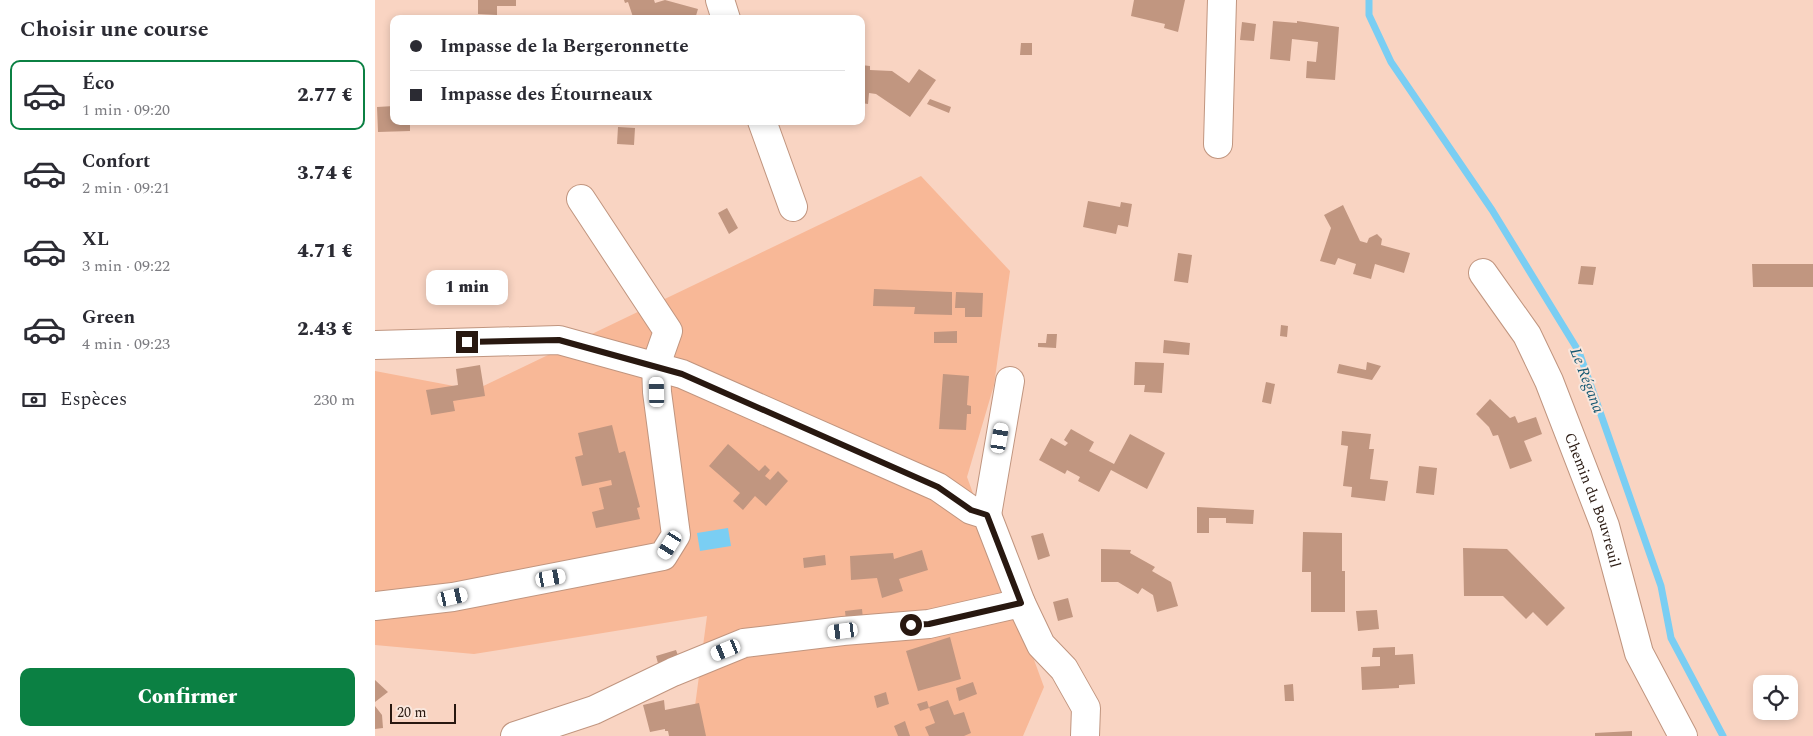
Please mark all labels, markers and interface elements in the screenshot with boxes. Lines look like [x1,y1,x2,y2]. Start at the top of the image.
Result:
text: Choisir une course [20,13,209,46]
text: Impasse de la Bergeronnette [440,32,689,61]
text: Éco [82,69,114,98]
icon: car [22,73,67,118]
text: Impasse des Étourneaux [440,80,653,109]
text: 2.77 € [297,81,353,110]
text: 1 min · 09:20 [82,98,170,122]
text: Confort [82,147,150,176]
icon: car [22,151,67,196]
text: 3.74 € [297,159,353,188]
text: 2 min · 09:21 [82,176,170,200]
text: XL [82,225,109,254]
icon: car [22,229,67,274]
text: 4.71 € [297,237,353,266]
text: 3 min · 09:22 [82,254,170,278]
callout: 1 min [426,270,508,304]
text: 1 min [445,275,489,299]
text: Green [82,303,135,332]
icon: car [22,307,67,352]
text: 2.43 € [297,315,353,344]
route end [456,331,478,353]
text: 4 min · 09:23 [82,332,170,356]
water label: Le Régana [1564,344,1611,417]
car [649,377,664,407]
text: Espèces [60,385,127,414]
icon: cash [20,386,48,414]
text: 230 m [313,388,355,412]
car [990,422,1009,454]
street label: Chemin du Bouvreuil [1558,429,1627,570]
car [655,528,684,562]
car [534,568,567,588]
car [436,586,469,608]
route start [900,614,922,636]
car [827,622,858,640]
car [709,637,742,663]
button: Confirmer [20,668,355,726]
map controls [1753,675,1798,720]
button: locate [1753,675,1798,720]
scale bar [390,701,456,724]
text: 20 m [397,702,427,723]

